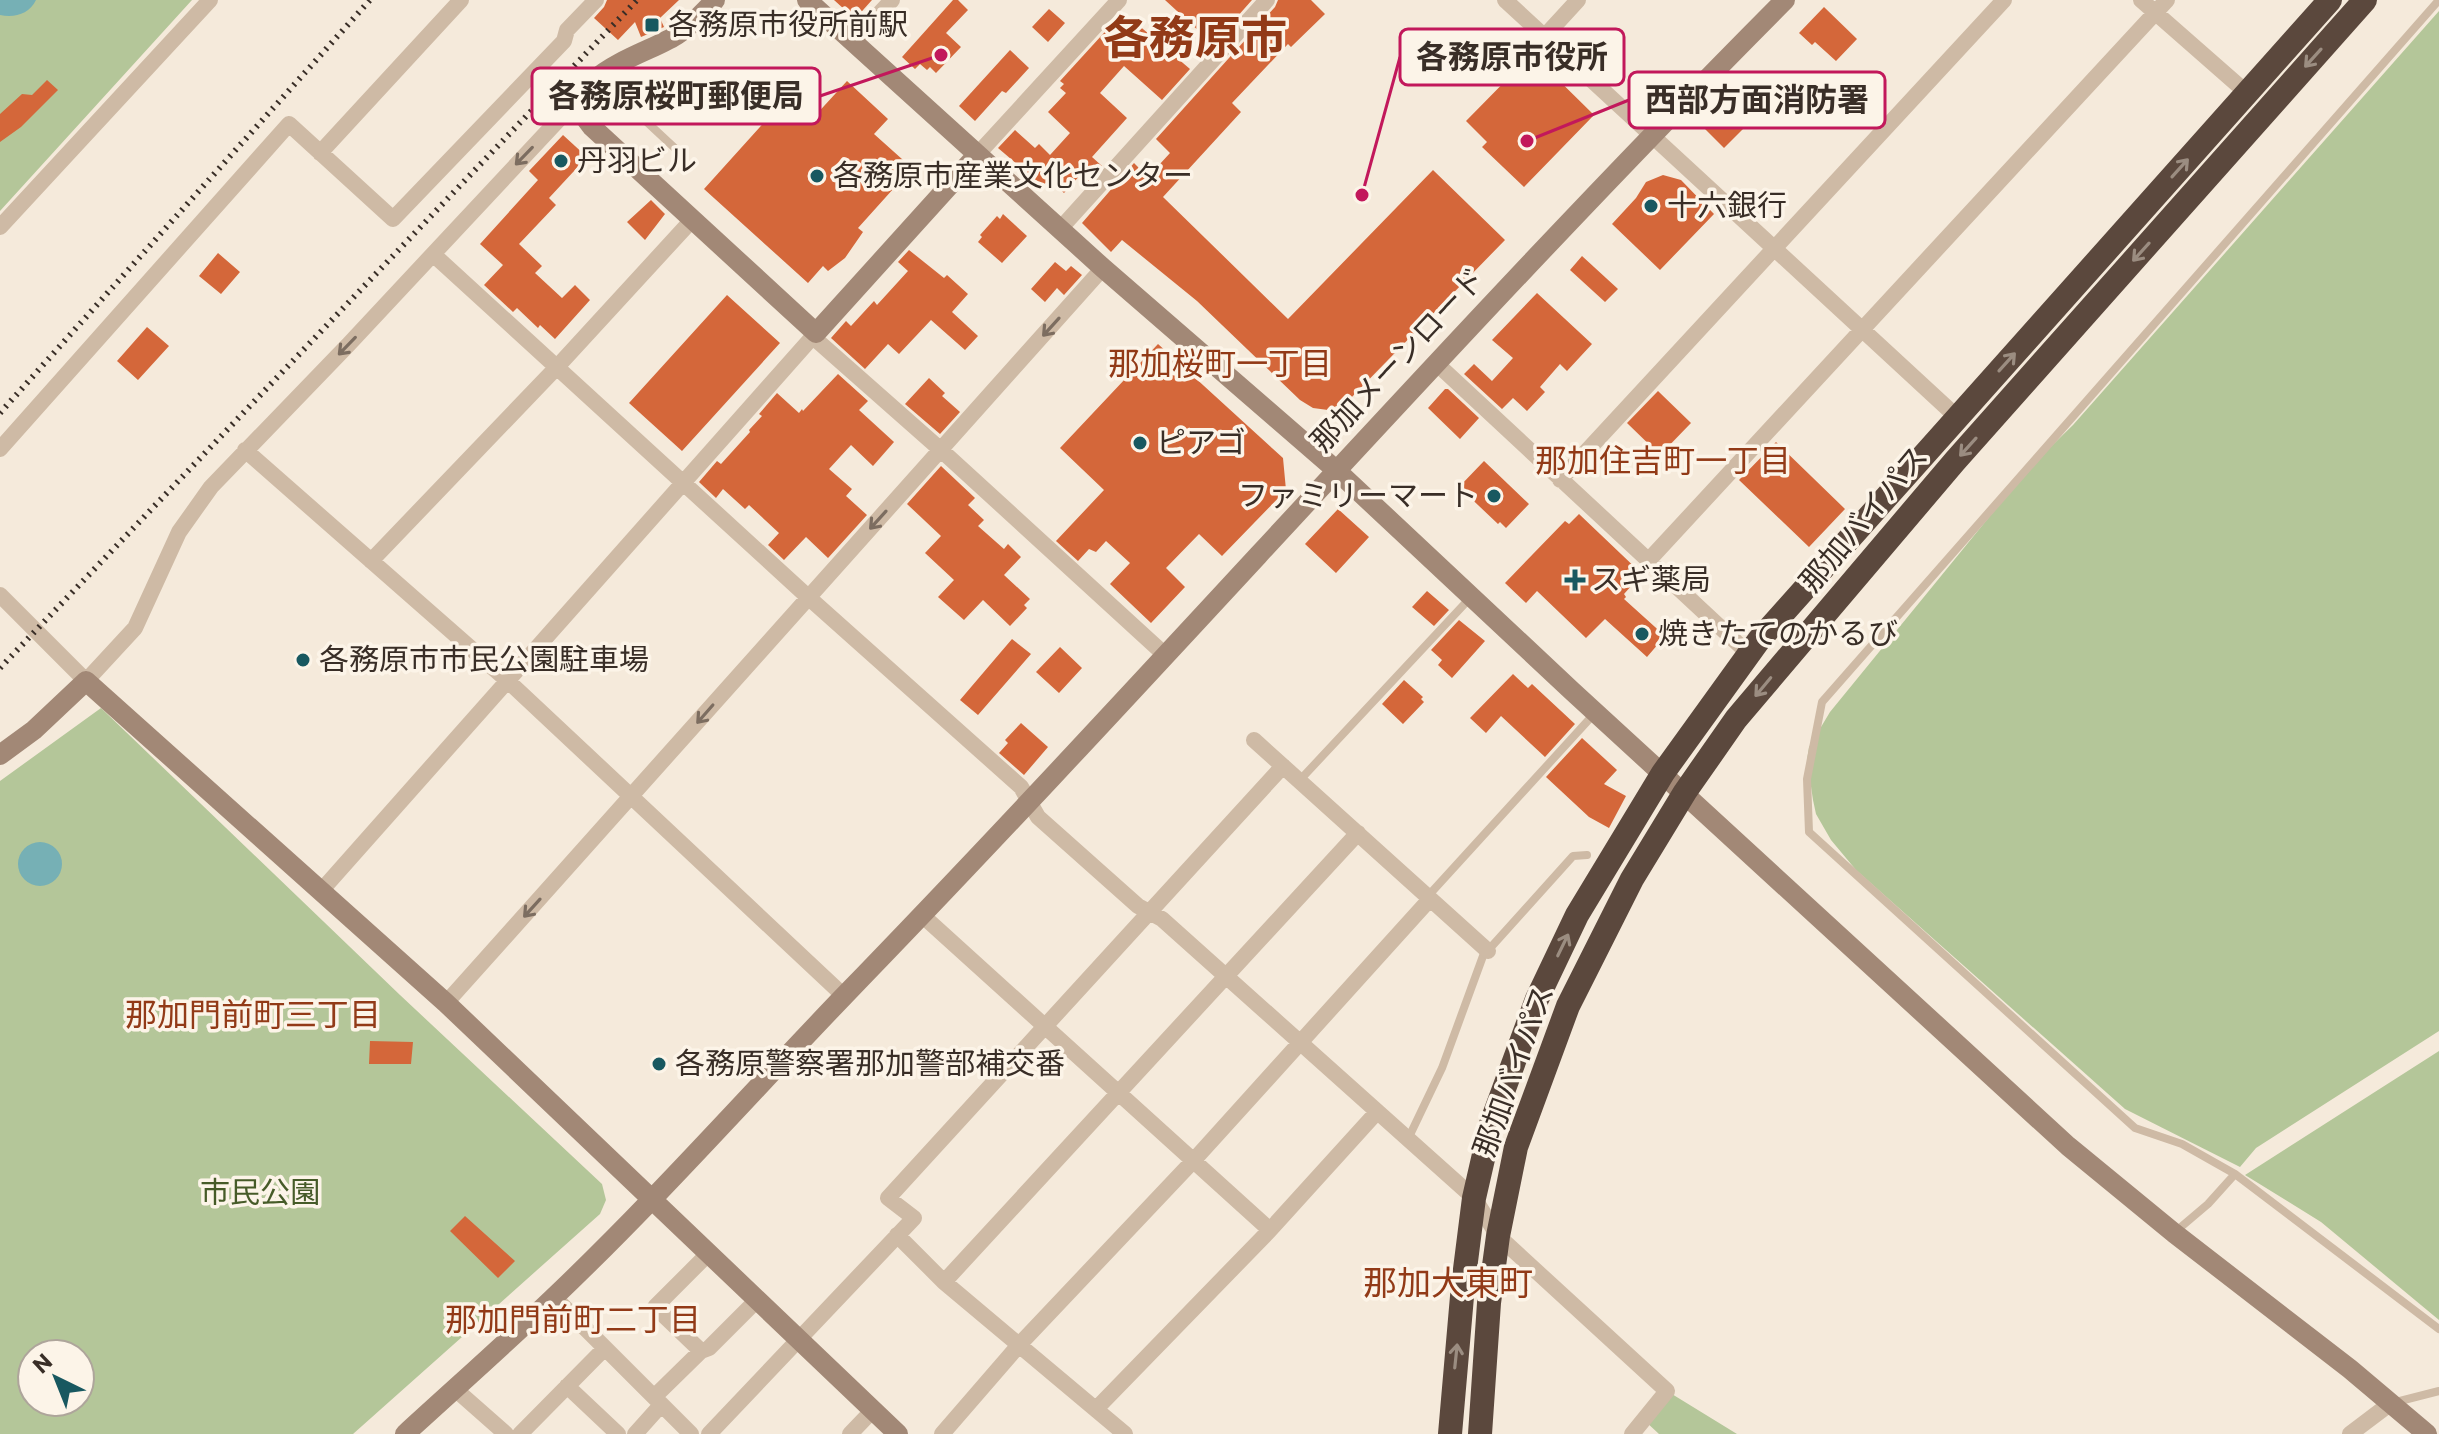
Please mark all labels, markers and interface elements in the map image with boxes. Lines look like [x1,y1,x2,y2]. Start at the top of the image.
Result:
place label: 各務原市役所前駅 [668,4,908,41]
district label: 各務原市 [1103,7,1287,63]
marker: 各務原市役所前駅 [643,16,661,34]
callout: 各務原市役所 [1400,29,1624,85]
text: 各務原市役所 [1416,35,1608,75]
one-way arrow [2305,48,2323,68]
callout: 各務原桜町郵便局 [532,68,820,124]
callout: 西部方面消防署 [1629,72,1885,128]
text: 各務原桜町郵便局 [548,74,804,114]
text: 西部方面消防署 [1645,78,1869,118]
place label: 丹羽ビル [577,140,697,177]
one-way arrow [515,146,534,165]
marker: 丹羽ビル [552,152,570,170]
place label: 各務原市産業文化センター [833,155,1193,192]
one-way arrow [2171,159,2189,179]
marker: 各務原市産業文化センター [808,167,826,185]
place label: 十六銀行 [1667,185,1787,222]
marker: 十六銀行 [1642,197,1660,215]
one-way arrow [2132,242,2150,262]
street label: 那加メーンロード [1301,258,1491,458]
one-way arrow [1043,316,1061,336]
one-way arrow [338,336,357,355]
district label: 那加桜町一丁目 [1108,342,1332,382]
one-way arrow [1998,353,2016,373]
place label: ピアゴ [1156,422,1246,459]
marker: ピアゴ [1131,434,1149,452]
one-way arrow [1959,436,1977,456]
street label: 那加バイパス [1790,437,1934,598]
district label: 那加住吉町一丁目 [1535,439,1791,479]
place label: ファミリーマート [1238,475,1478,512]
marker: ファミリーマート [1485,487,1503,505]
one-way arrow [868,510,887,530]
place label: スギ薬局 [1591,559,1711,596]
marker: スギ薬局 [1566,571,1584,589]
place label: 焼きたてのかるび [1658,613,1898,650]
marker: 焼きたてのかるび [1633,625,1651,643]
place label: 各務原市市民公園駐車場 [319,639,649,676]
marker: 各務原市市民公園駐車場 [294,651,312,669]
one-way arrow [1754,677,1772,697]
one-way arrow [696,704,714,724]
one-way arrow [522,898,541,918]
one-way arrow [1556,934,1571,958]
street label: 那加バイパス [1464,980,1560,1161]
district label: 那加門前町三丁目 [125,993,381,1033]
place label: 各務原警察署那加警部補交番 [675,1043,1065,1080]
marker: 各務原警察署那加警部補交番 [650,1055,668,1073]
park label: 市民公園 [200,1172,320,1209]
district label: 那加大東町 [1363,1260,1533,1302]
district label: 那加門前町二丁目 [445,1298,701,1338]
north arrow [16,1338,96,1418]
one-way arrow [1449,1343,1464,1370]
text: N [27,1348,57,1379]

